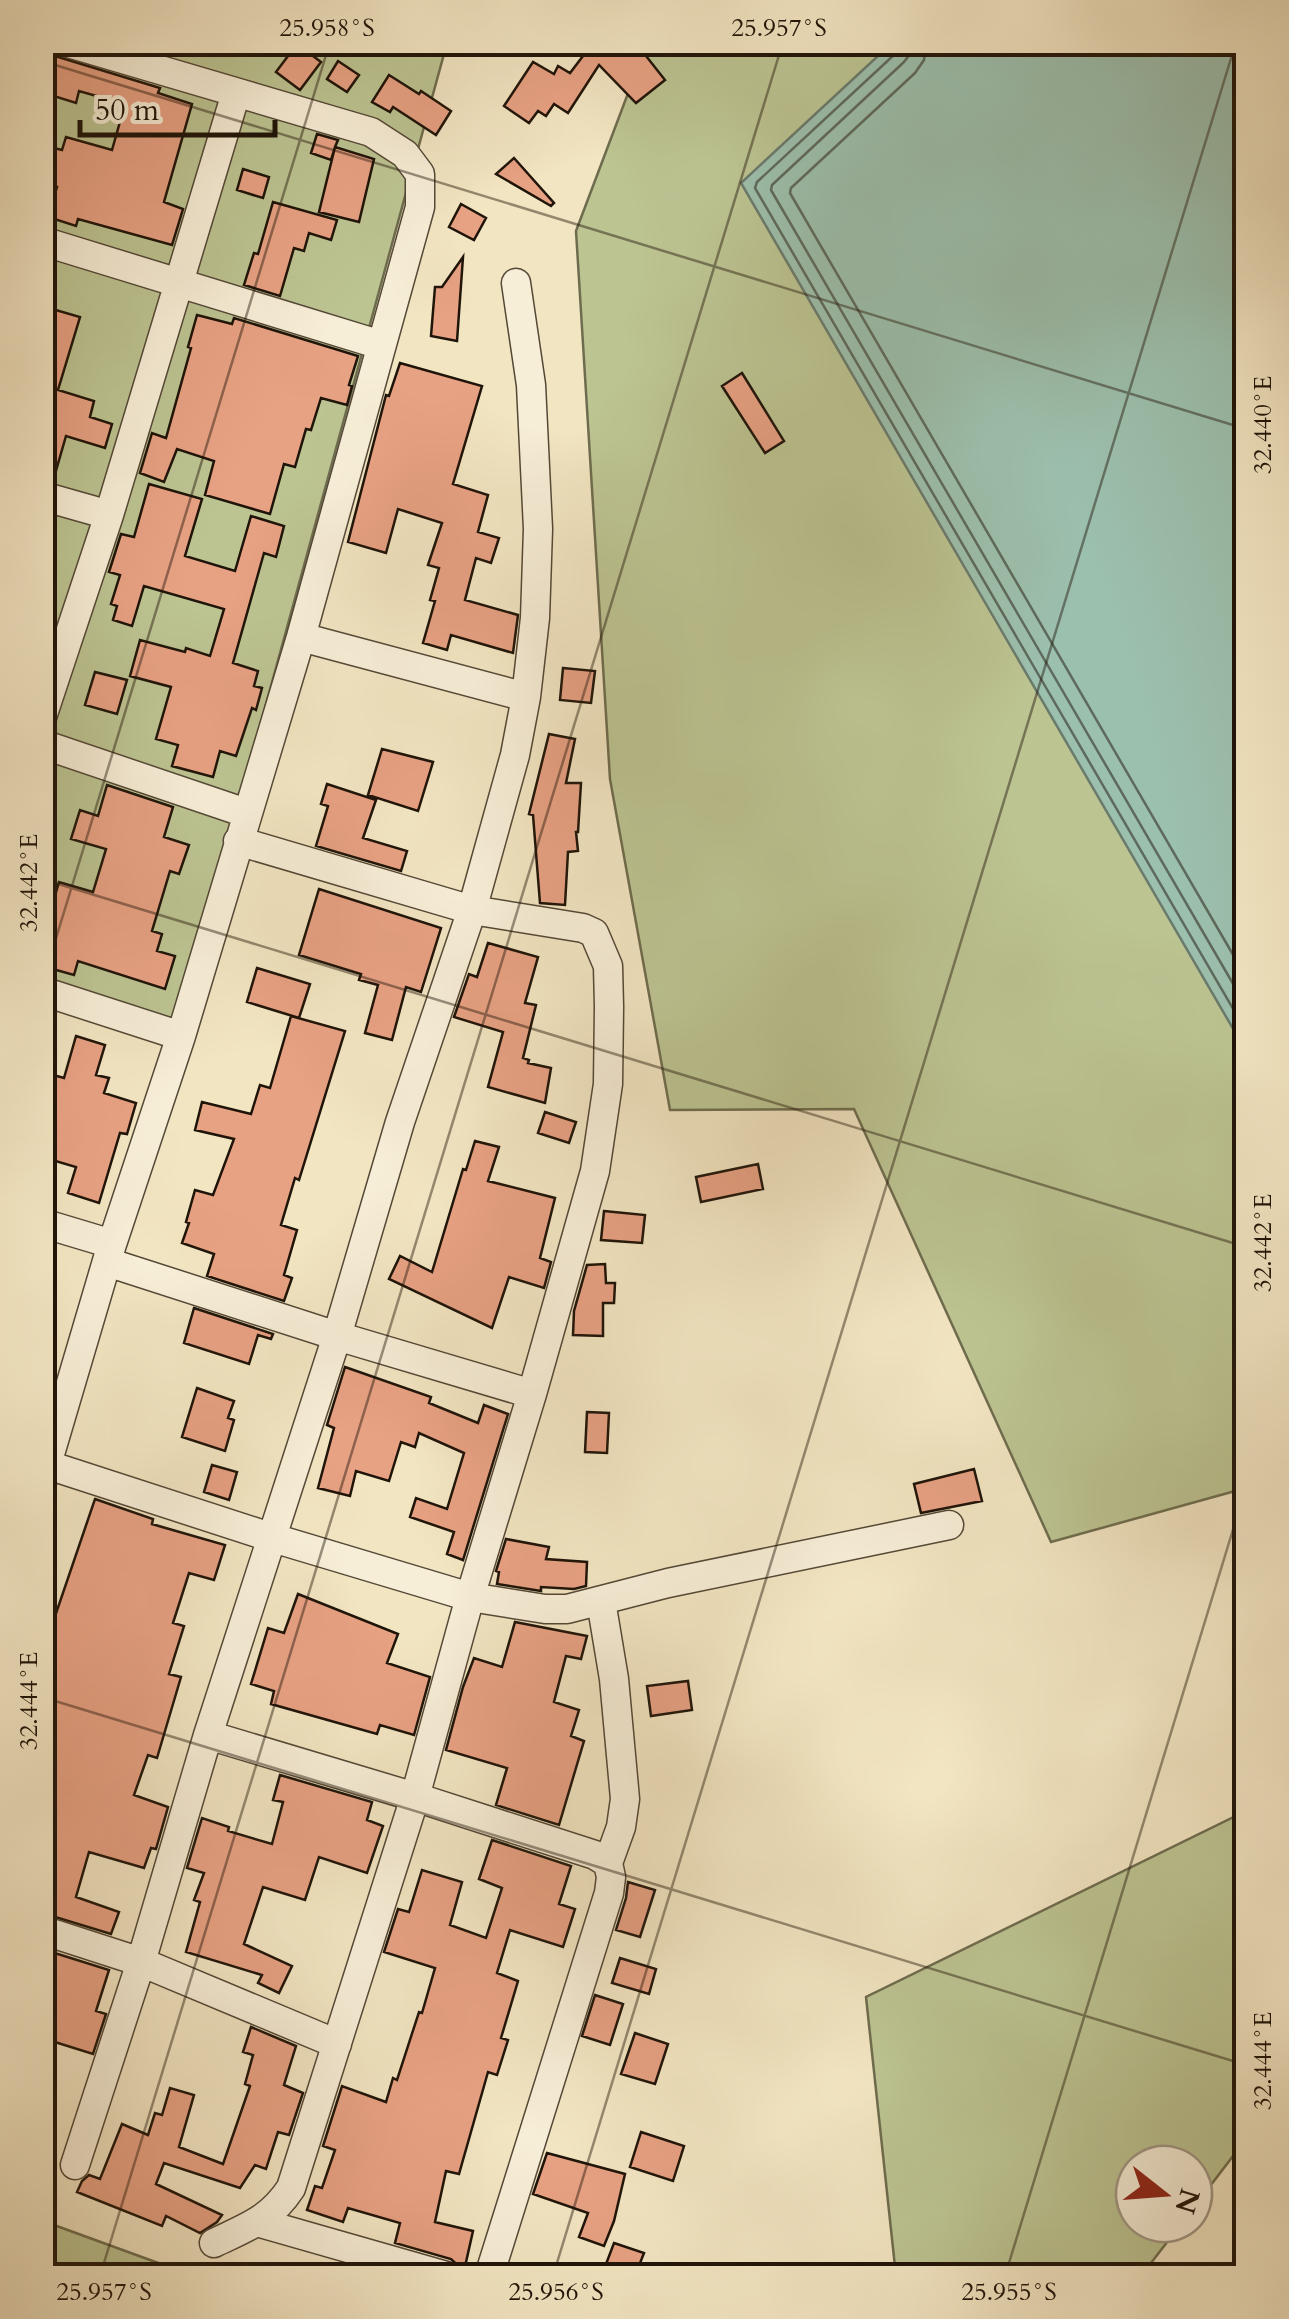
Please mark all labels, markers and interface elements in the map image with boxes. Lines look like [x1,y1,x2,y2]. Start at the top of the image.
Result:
text: 25.958°S [279,11,375,45]
text: 25.957°S [731,11,827,45]
scale bar [80,75,275,137]
text: 50 m [95,90,160,131]
text: 32.440°E [1246,376,1280,474]
text: 32.442°E [12,834,46,932]
text: 32.442°E [1246,1194,1280,1292]
text: 32.444°E [12,1652,46,1750]
text: 32.444°E [1246,2012,1280,2110]
north arrow [1114,2144,1214,2244]
text: N [1165,2184,1209,2218]
text: 25.957°S [56,2275,152,2309]
text: 25.956°S [508,2275,604,2309]
text: 25.955°S [961,2275,1057,2309]

